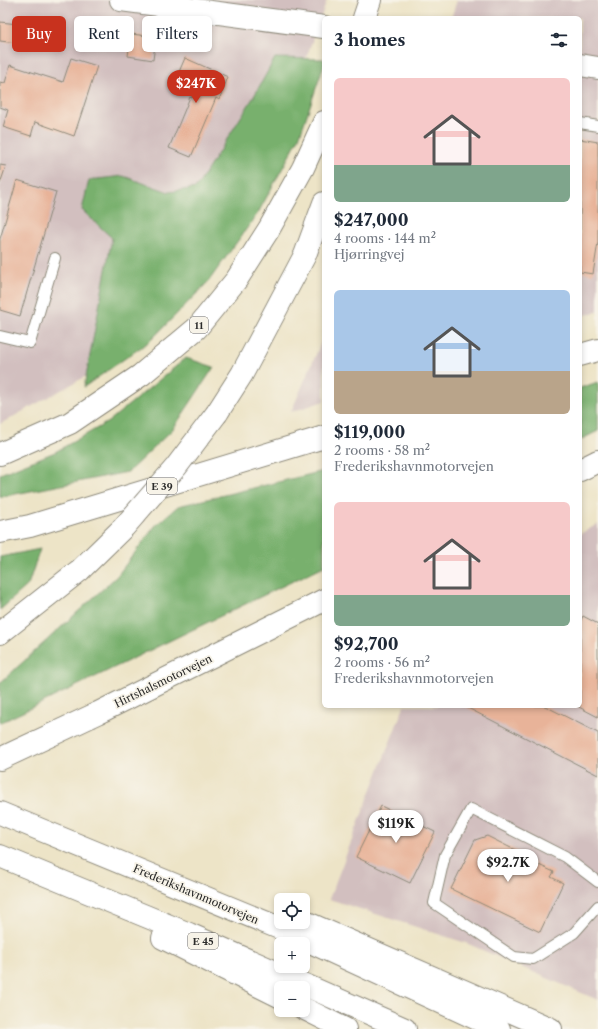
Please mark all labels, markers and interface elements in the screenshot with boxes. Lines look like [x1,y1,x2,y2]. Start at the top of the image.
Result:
chip: Buy [12,16,66,52]
chip: Rent [74,16,134,52]
chip: Filters [142,16,212,52]
icon: filters [548,29,570,51]
text: 3 homes [334,30,405,50]
pin: $247K [168,70,224,104]
text: $247K [176,75,216,91]
icon: home [416,104,488,176]
text: $247,000 [334,210,409,230]
text: 4 rooms · 144 m² [334,230,436,246]
text: Hjørringvej [334,246,404,262]
icon: home [416,316,488,388]
road number: 11 [190,317,208,333]
text: $119,000 [334,422,405,442]
text: 2 rooms · 58 m² [334,442,430,458]
text: Frederikshavnmotorvejen [334,458,494,474]
road number: E 39 [147,478,177,494]
icon: home [416,528,488,600]
text: $92,700 [334,634,399,654]
street label: Hirtshalsmotorvejen [112,651,214,711]
text: 2 rooms · 56 m² [334,654,430,670]
text: Frederikshavnmotorvejen [334,670,494,686]
pin: $119K [368,810,424,844]
text: $119K [377,815,415,831]
pin: $92.7K [475,849,541,883]
text: $92.7K [486,854,530,870]
street label: Frederikshavnmotorvejen [131,861,261,927]
map controls [274,893,310,1017]
button: locate [274,893,310,929]
road number: E 45 [188,933,218,949]
button: + [274,937,310,973]
button: − [274,981,310,1017]

